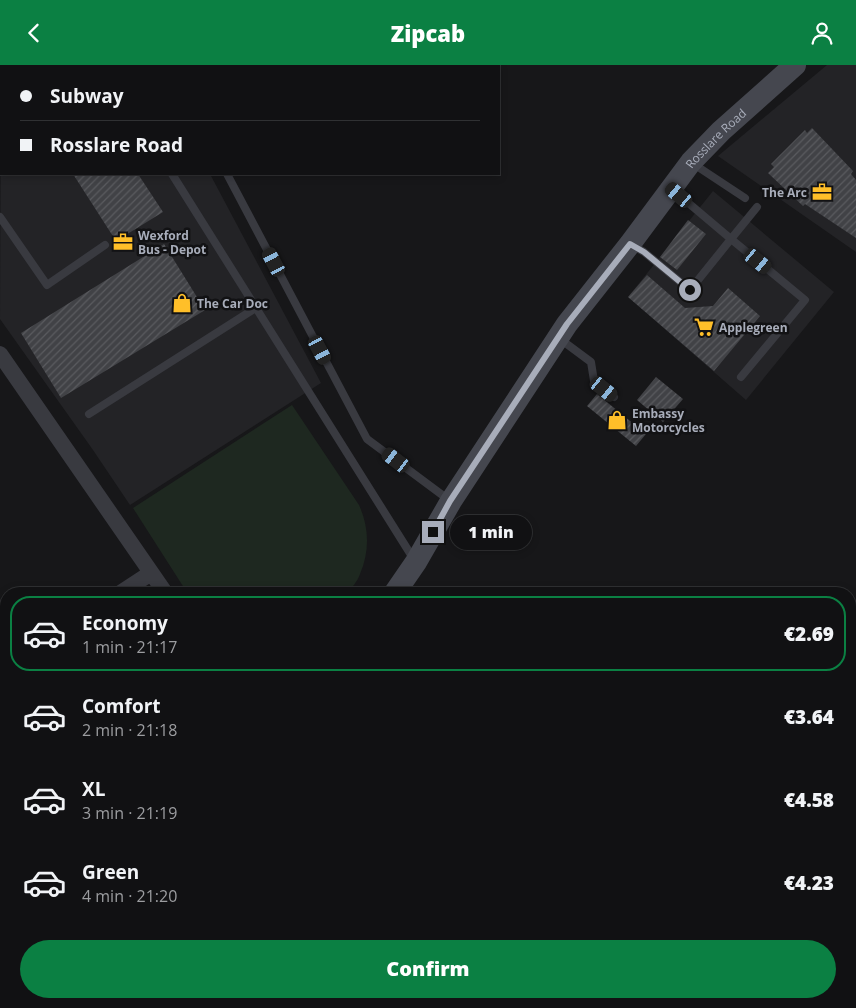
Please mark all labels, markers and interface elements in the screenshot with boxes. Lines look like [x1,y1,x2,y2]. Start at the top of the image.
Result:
text: Zipcab [391,18,465,48]
icon: back [20,19,48,47]
icon: person [808,19,836,47]
text: Subway [50,83,124,109]
street label: Rosslare Road [681,104,750,171]
text: Rosslare Road [50,132,183,158]
car [662,180,695,210]
office icon: The Arc [811,181,833,203]
place label: The Arc [762,184,807,201]
place label: Wexford Bus - Depot [138,227,206,258]
office icon: Wexford Bus - Depot [112,231,134,253]
car [260,245,287,279]
car [741,246,774,276]
route start [679,279,701,301]
shop icon: The Car Doc [171,292,193,314]
place label: The Car Doc [197,295,268,312]
supermarket icon: Applegreen [693,316,715,338]
place label: Applegreen [719,319,788,336]
car [306,333,333,367]
car [587,374,620,404]
place label: Embassy Motorcycles [632,405,705,436]
shop icon: Embassy Motorcycles [606,409,628,431]
car [379,445,412,475]
callout: 1 min [450,515,533,549]
route end [422,521,444,543]
text: 1 min [468,521,514,543]
text: Economy [82,610,168,636]
icon: car [22,611,67,656]
text: €2.69 [784,621,834,647]
text: 1 min · 21:17 [82,636,177,658]
text: Comfort [82,693,161,719]
icon: car [22,694,67,739]
text: €3.64 [784,704,834,730]
text: 2 min · 21:18 [82,719,177,741]
text: XL [82,776,105,802]
icon: car [22,777,67,822]
text: €4.58 [784,787,834,813]
text: 3 min · 21:19 [82,802,177,824]
text: Green [82,859,139,885]
icon: car [22,860,67,905]
text: €4.23 [784,870,834,896]
text: 4 min · 21:20 [82,885,177,907]
button: Confirm [20,940,836,998]

